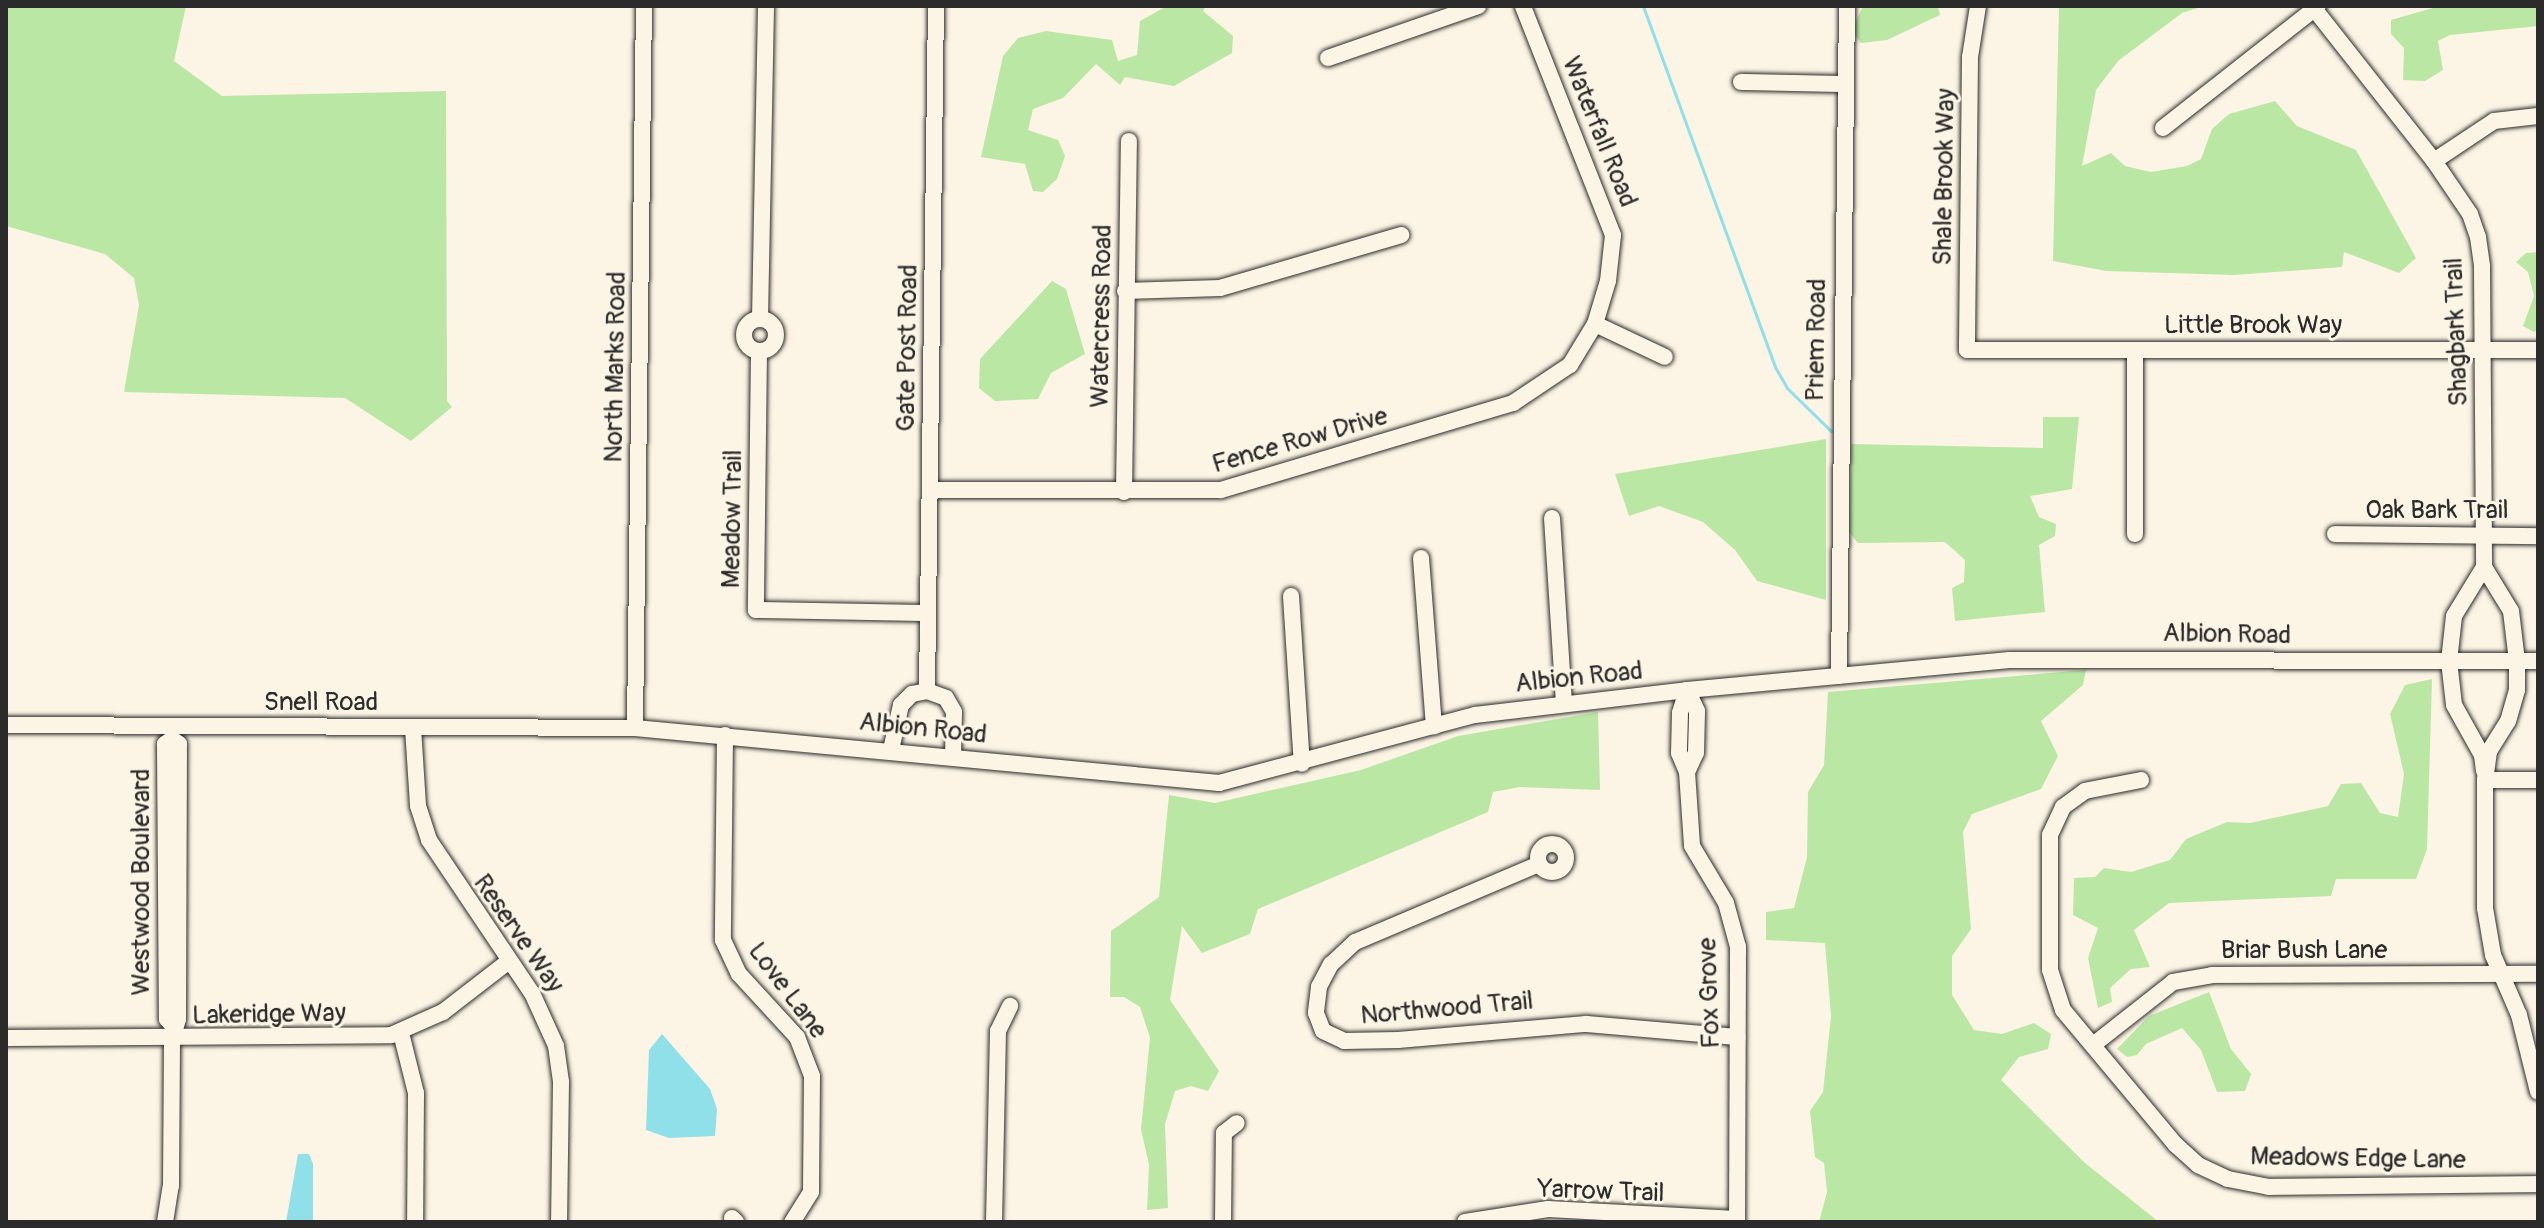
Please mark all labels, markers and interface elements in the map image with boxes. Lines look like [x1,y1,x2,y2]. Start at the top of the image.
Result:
street label: Waterfall Road [1555,52,1643,212]
street label: Shale Brook Way [1928,88,1962,266]
street label: Watercress Road [1085,224,1119,408]
street label: Shagbark Trail [2439,257,2475,407]
street label: Gate Post Road [891,264,925,432]
street label: North Marks Road [599,271,633,463]
street label: Priem Road [1800,278,1834,402]
street label: Little Brook Way [2164,310,2342,342]
street label: Fence Row Drive [1209,401,1391,481]
street label: Meadow Trail [716,449,750,589]
street label: Oak Bark Trail [2365,495,2509,527]
street label: Albion Road [2163,618,2291,652]
street label: Albion Road [1514,656,1644,700]
street label: Snell Road [264,687,378,719]
street label: Albion Road [858,707,988,751]
street label: Westwood Boulevard [126,768,158,996]
street label: Reserve Way [466,869,570,999]
street label: Briar Bush Lane [2221,935,2387,967]
street label: Love Lane [741,937,833,1045]
street label: Fox Grove [1692,937,1728,1049]
street label: Northwood Trail [1359,986,1535,1032]
street label: Lakeridge Way [192,998,346,1032]
street label: Meadows Edge Lane [2250,1142,2466,1176]
street label: Yarrow Trail [1537,1174,1665,1210]

